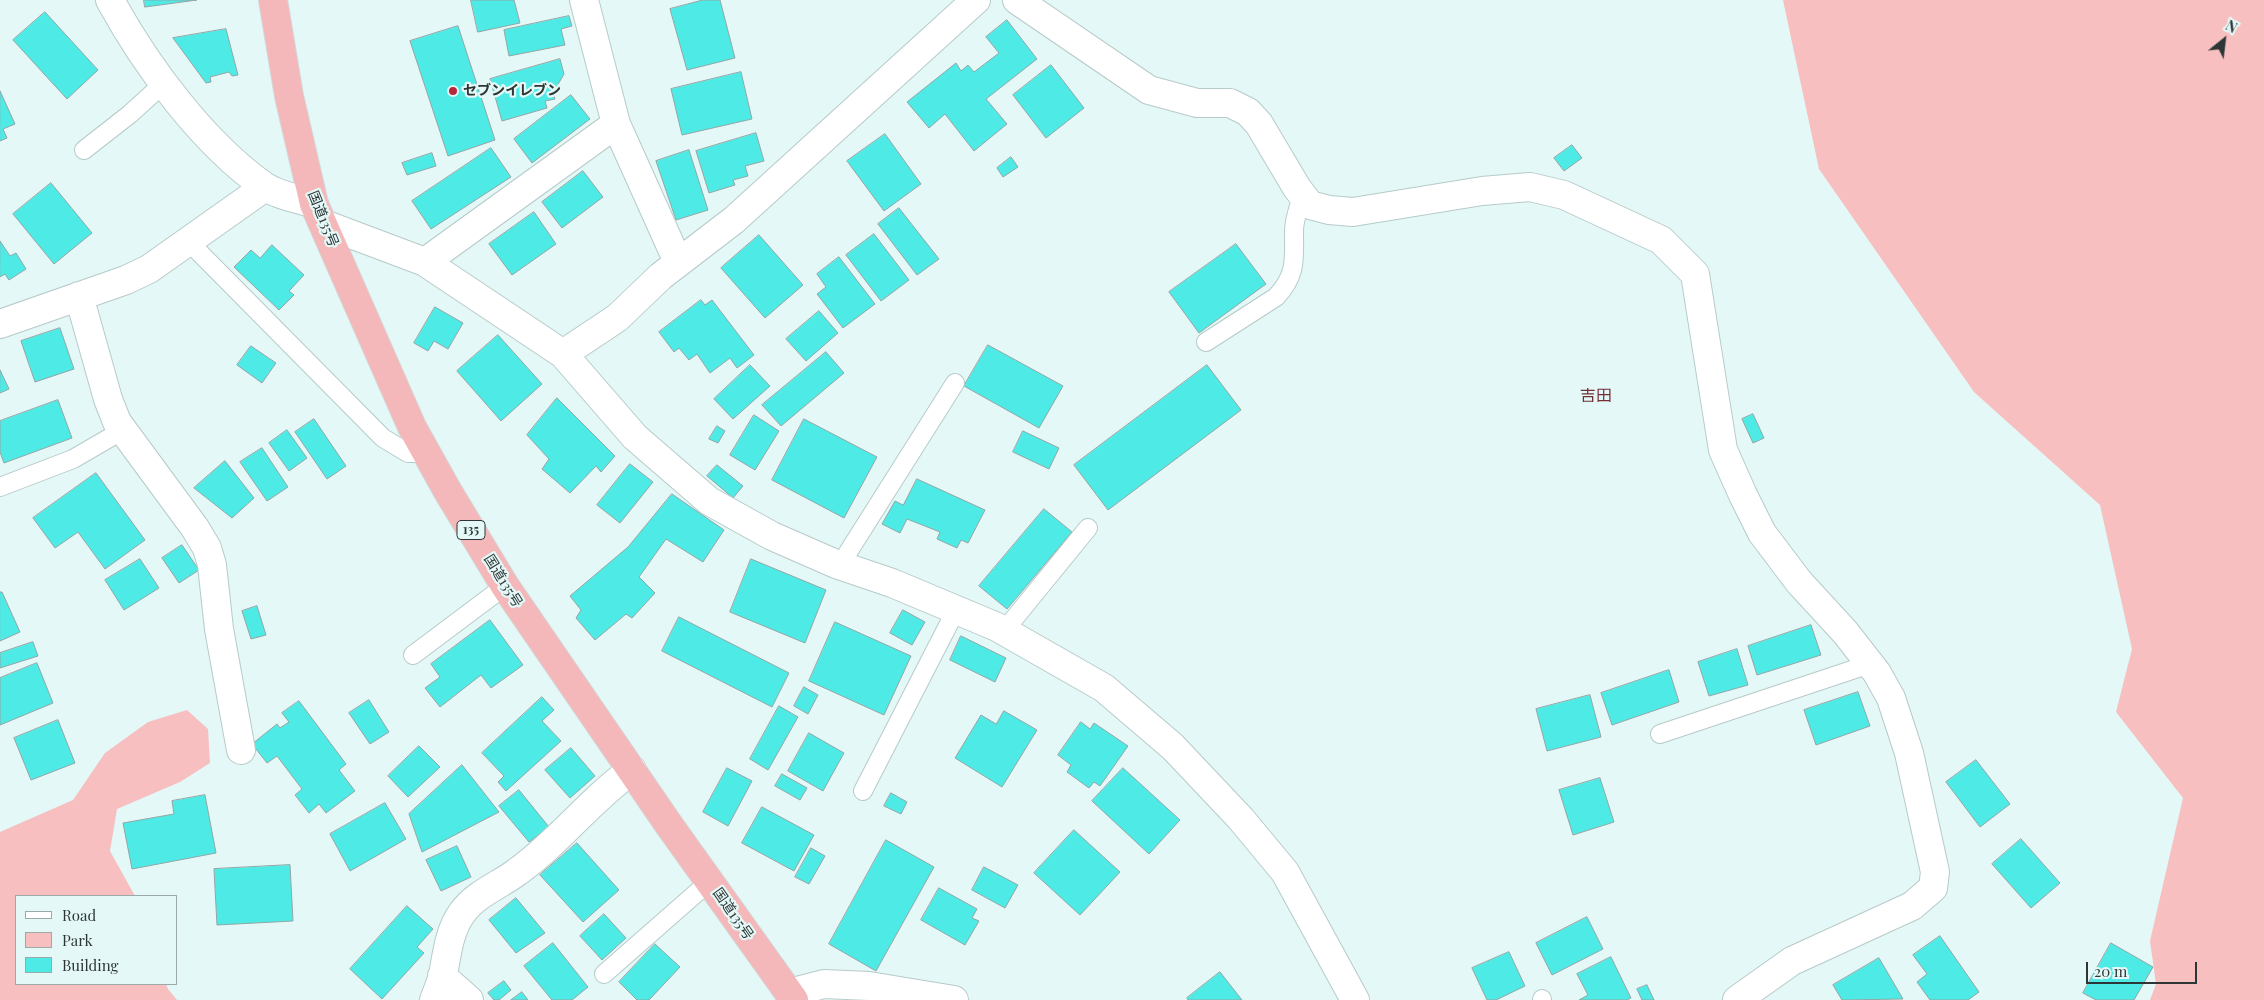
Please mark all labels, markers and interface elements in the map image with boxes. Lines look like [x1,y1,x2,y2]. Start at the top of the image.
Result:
north arrow [2199,15,2249,65]
text: N [2222,16,2241,37]
place label: セブンイレブン [463,83,561,99]
marker: セブンイレブン [447,85,459,97]
street label: 国道135号 [304,188,342,250]
district label: 吉田 [1580,386,1612,406]
road number: 135 [457,520,485,540]
street label: 国道135号 [480,552,526,610]
street label: 国道135号 [709,885,757,943]
legend [15,895,178,985]
text: Road [62,905,96,925]
text: Park [62,930,93,950]
scale bar [2089,952,2200,984]
text: Building [62,955,118,975]
text: 20 m [2094,961,2127,981]

